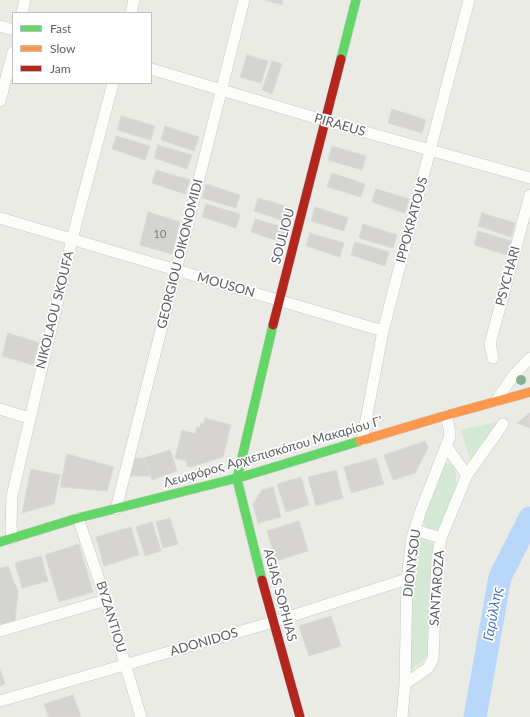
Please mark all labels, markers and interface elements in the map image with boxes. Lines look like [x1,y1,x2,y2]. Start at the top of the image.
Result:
legend [12,12,152,84]
text: Fast [50,21,71,36]
text: Slow [50,41,75,56]
text: Jam [50,61,71,76]
street label: PIRAEUS [313,110,367,140]
street label: IPPOKRATOUS [393,175,431,265]
street label: GEORGIOU OIKONOMIDI [154,178,206,330]
street label: SOULIOU [268,206,298,266]
house number: 10 [154,227,166,241]
street label: PSYCHARI [493,244,523,308]
street label: NIKOLAOU SKOUFA [33,249,77,371]
street label: MOUSON [195,269,257,301]
street label: Λεωφόρος Αρχιεπισκόπου Μακαρίου Γ’ [162,413,384,491]
street label: DIONYSOU [400,528,424,598]
street label: AGIAS SOPHIAS [260,547,300,643]
street label: SANTAROZA [427,550,447,626]
street label: BYZANTIOU [93,579,129,655]
water label: Γαρύλλης [480,586,506,642]
street label: ADONIDOS [168,625,240,659]

